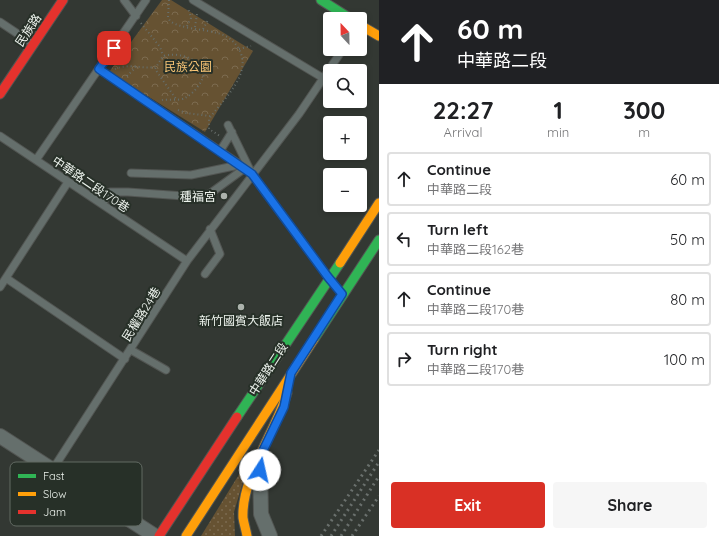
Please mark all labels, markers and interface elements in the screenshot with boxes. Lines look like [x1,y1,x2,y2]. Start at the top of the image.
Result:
street label: 民族路 [12,11,44,49]
text: 60 m [457,11,523,46]
north arrow [323,12,367,56]
map controls [323,12,367,212]
icon: ahead [391,16,443,68]
pin [97,31,131,65]
icon: arrive [103,37,125,59]
text: 中華路二段 [457,49,547,72]
park label: 民族公園 [164,59,212,74]
button: search [323,64,367,108]
text: 22:27 [433,95,493,125]
text: 1 [553,95,563,125]
text: 300 [623,95,665,125]
button: + [323,116,367,160]
text: Arrival [444,124,483,140]
text: min [547,124,569,140]
text: m [638,124,650,140]
street label: 中華路二段170巷 [50,153,132,215]
text: Continue [427,160,491,179]
button: − [323,168,367,212]
icon: ahead [393,168,415,190]
text: 60 m [670,170,705,189]
text: 中華路二段 [427,181,492,197]
place label: 種福宮 [180,189,216,204]
marker: 種福宮 [219,191,229,201]
text: Turn left [427,220,489,239]
icon: left [393,228,415,250]
text: 50 m [670,230,705,249]
text: 中華路二段162巷 [427,241,524,257]
text: Continue [427,280,491,299]
street label: 民權路24巷 [119,284,163,344]
icon: ahead [393,288,415,310]
text: 80 m [670,290,705,309]
text: 中華路二段170巷 [427,301,524,317]
marker: 新竹國賓大飯店 [236,302,246,312]
place label: 新竹國賓大飯店 [199,313,283,328]
street label: 中華路二段 [245,340,291,398]
text: Turn right [427,340,498,359]
icon: right [393,348,415,370]
text: 100 m [664,350,705,369]
text: 中華路二段170巷 [427,361,524,377]
position arrow [239,449,281,491]
legend [10,462,142,526]
text: Fast [43,469,65,483]
button: Exit [391,482,545,528]
button: Share [553,482,707,528]
text: Slow [43,487,67,501]
text: Jam [43,505,66,519]

